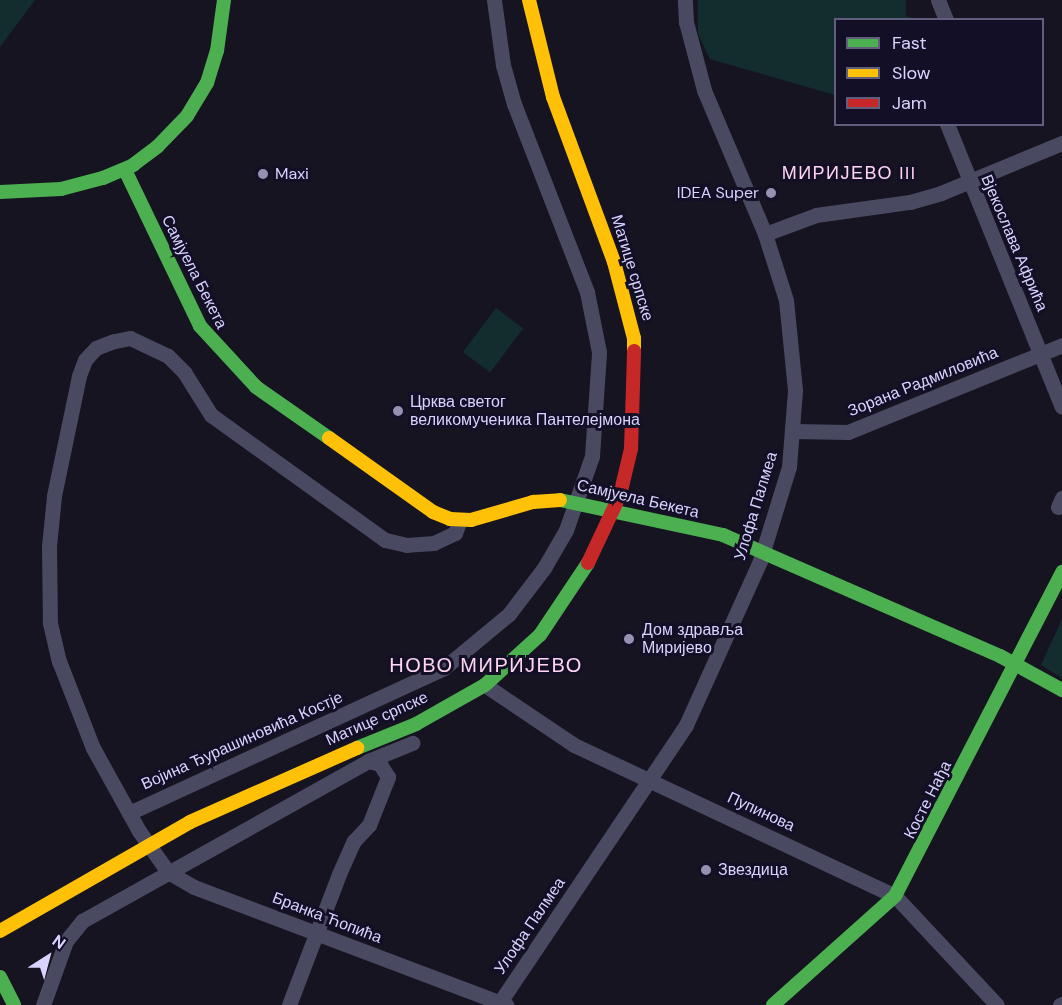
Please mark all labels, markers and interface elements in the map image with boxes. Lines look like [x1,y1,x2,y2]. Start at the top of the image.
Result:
legend [834,18,1044,126]
text: Fast [892,31,927,55]
text: Slow [892,61,931,85]
text: Jam [892,91,927,115]
district label: МИРИЈЕВО III [782,162,916,184]
place label: Maxi [275,164,309,184]
marker: Maxi [256,167,270,181]
street label: Вјекослава Афрића [977,172,1051,314]
place label: IDEA Super [677,183,759,203]
marker: IDEA Super [764,186,778,200]
street label: Самјуела Бекета [157,212,231,332]
street label: Матице српске [607,213,657,323]
street label: Зорана Радмиловића [845,343,1001,421]
place label: Црква светог великомученика Пантелејмона [410,392,640,430]
marker: Црква светог великомученика Пантелејмона [391,404,405,418]
street label: Улофа Палмеа [730,449,782,563]
street label: Самјуела Бекета [575,476,701,522]
place label: Дом здравља Миријево [642,620,743,658]
marker: Дом здравља Миријево [620,630,638,648]
district label: НОВО МИРИЈЕВО [389,653,583,677]
street label: Војина Ђурашиновића Костје [138,688,346,794]
street label: Матице српске [323,688,431,750]
street label: Косте Нађа [900,758,956,842]
street label: Пупинова [724,788,798,836]
place label: Звездица [718,860,788,880]
marker: Звездица [699,863,713,877]
street label: Улофа Палмеа [491,874,569,978]
street label: Бранка Ћопића [270,888,384,948]
north arrow [18,927,78,987]
text: N [48,930,70,954]

